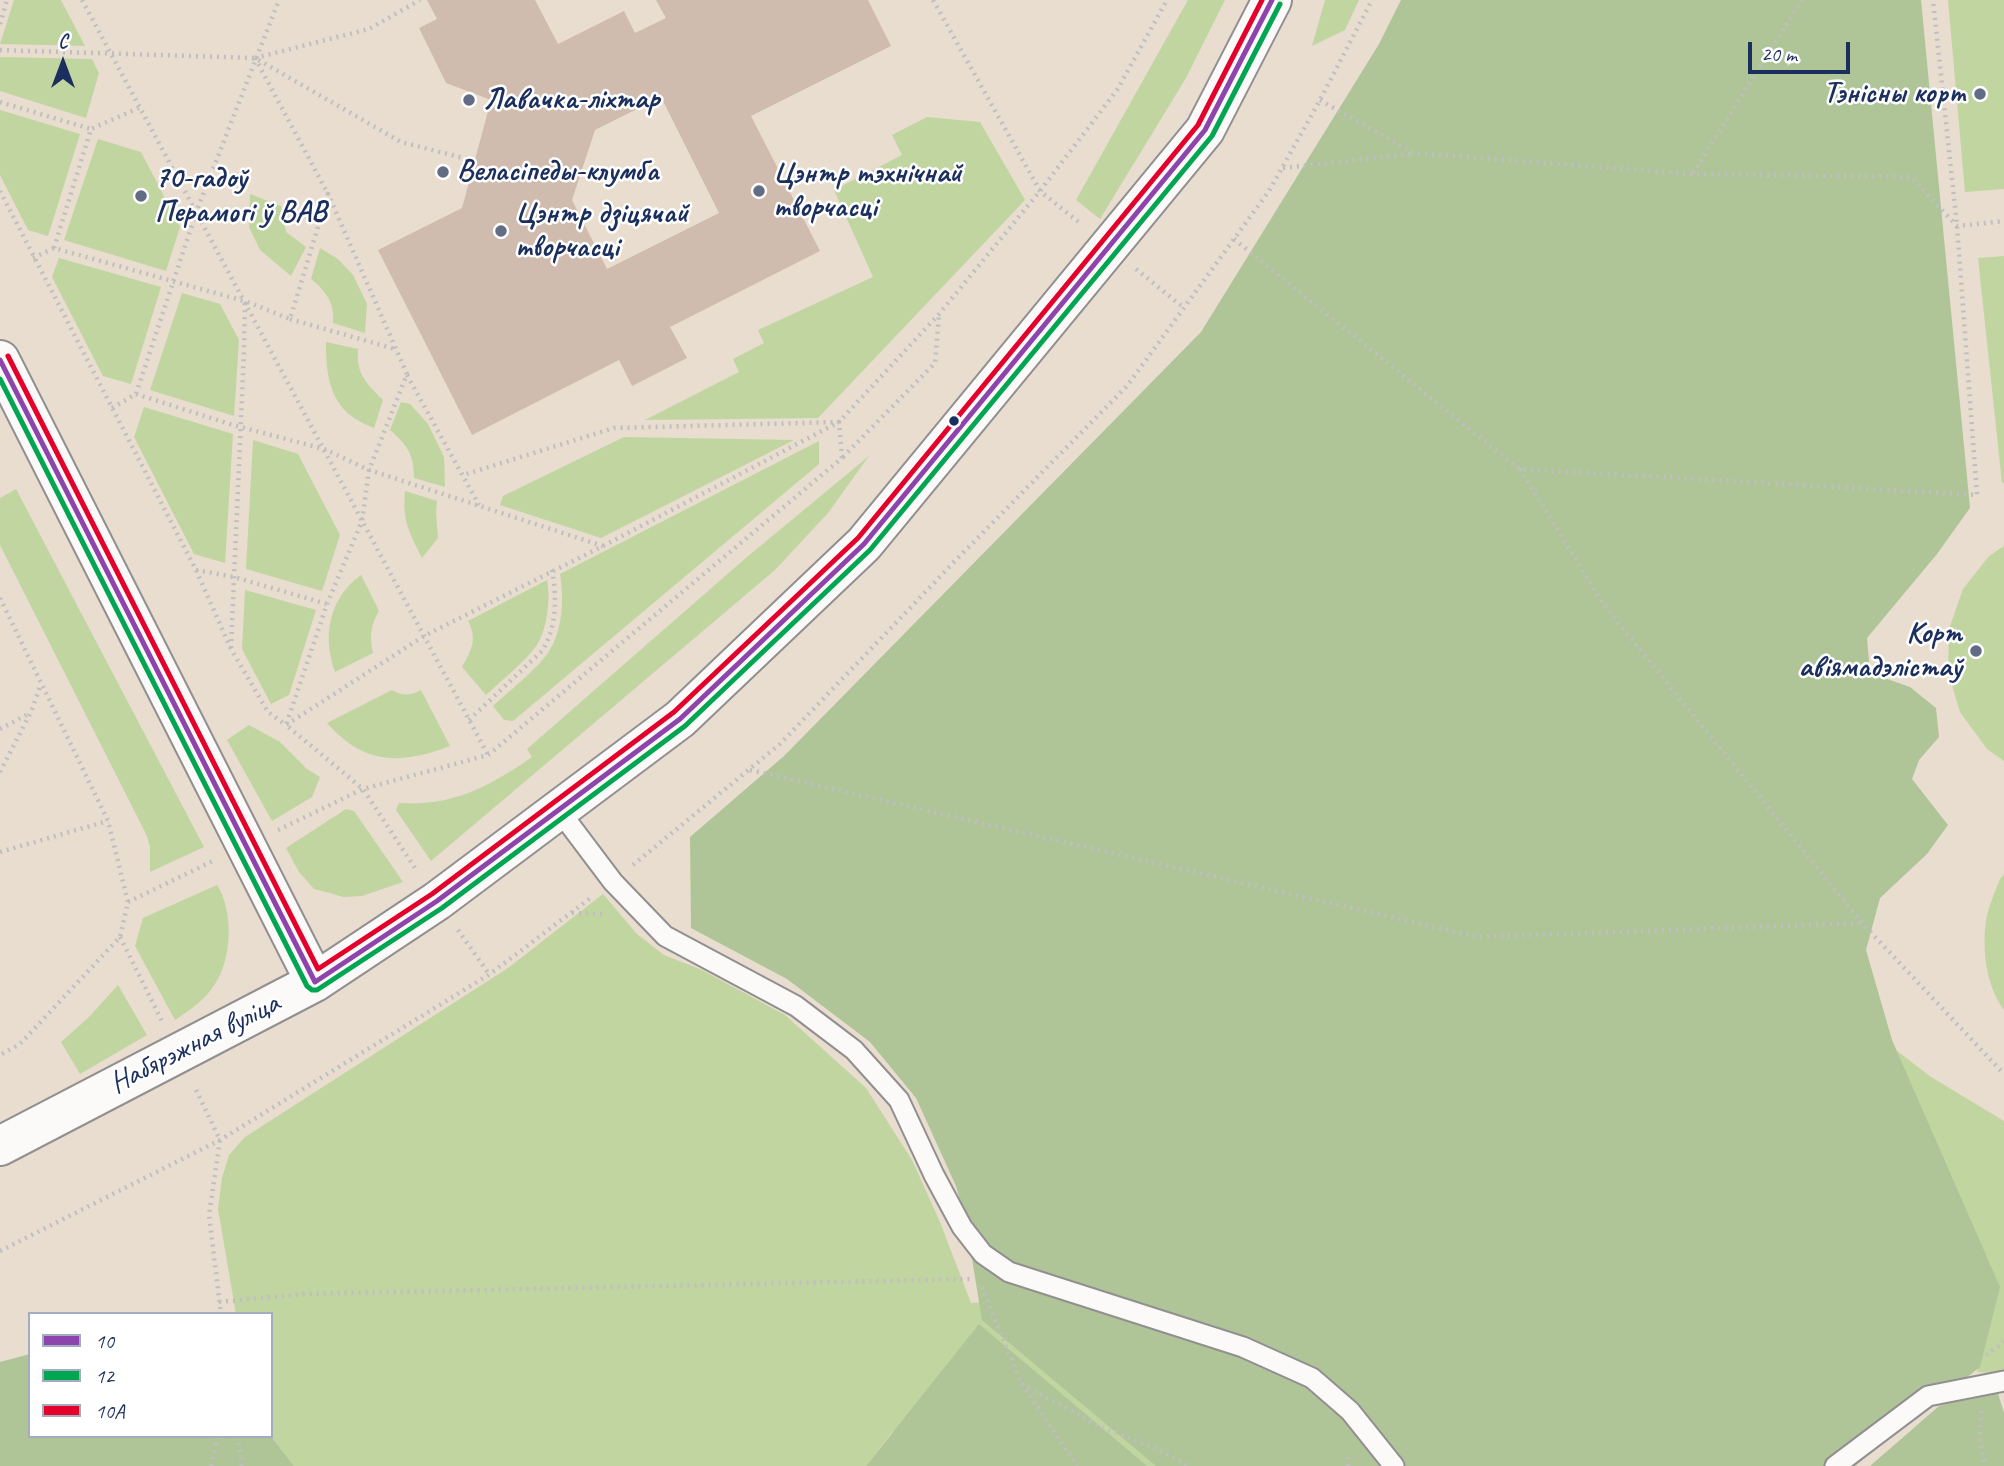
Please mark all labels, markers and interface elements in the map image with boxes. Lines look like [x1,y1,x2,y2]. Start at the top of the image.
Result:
north arrow [28,28,98,98]
scale bar [1752,28,1854,72]
text: С [58,30,68,54]
text: 20 m [1761,41,1797,67]
place label: Тэнісны корт [1824,76,1966,112]
place label: Лавачка-ліхтар [483,82,660,118]
marker: Тэнісны корт [1972,86,1988,102]
marker: Лавачка-ліхтар [461,92,477,108]
place label: Веласіпеды-клумба [457,154,658,190]
place label: Цэнтр тэхнічнай творчасці [773,156,962,226]
place label: 70-гадоў Перамогі ў ВАВ [155,161,328,232]
marker: Веласіпеды-клумба [435,164,451,180]
marker: Цэнтр тэхнічнай творчасці [751,183,767,199]
marker: 70-гадоў Перамогі ў ВАВ [133,188,149,204]
place label: Цэнтр дзіцячай творчасці [515,196,688,266]
marker: Цэнтр дзіцячай творчасці [493,223,509,239]
unlabelled marker [947,414,961,428]
place label: Корт авіямадэлістаў [1798,616,1962,686]
marker: Корт авіямадэлістаў [1968,643,1984,659]
street label: Набярэжная вуліца [104,986,286,1102]
legend [28,1312,273,1438]
text: 10 [95,1328,114,1354]
text: 12 [95,1363,114,1389]
text: 10A [95,1398,124,1424]

